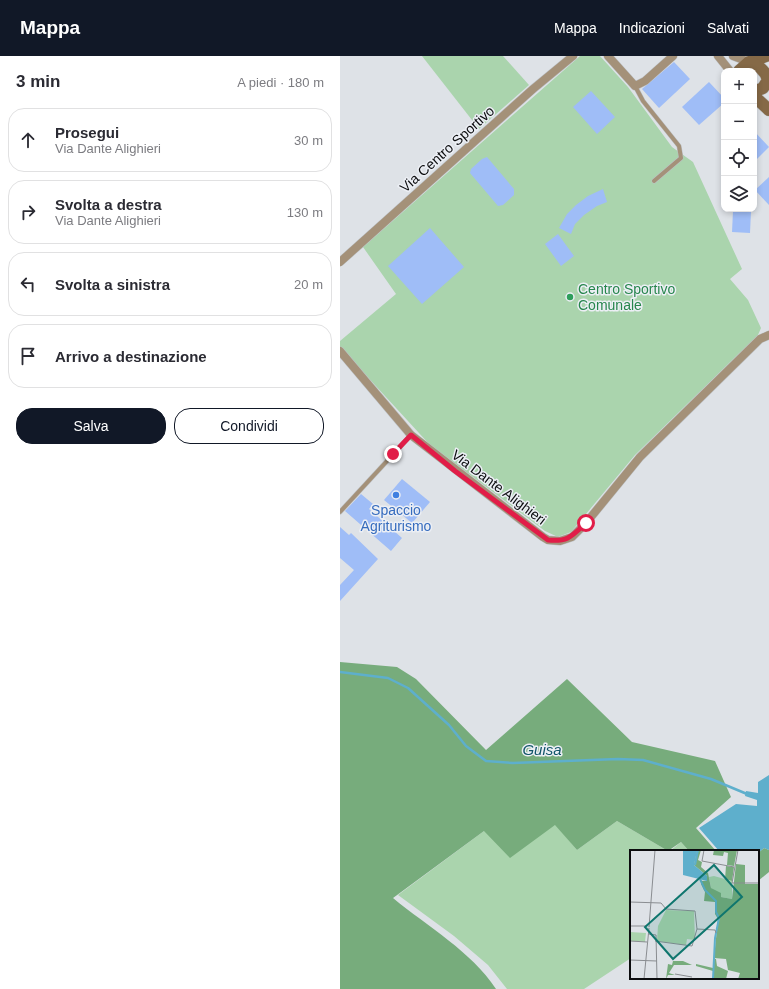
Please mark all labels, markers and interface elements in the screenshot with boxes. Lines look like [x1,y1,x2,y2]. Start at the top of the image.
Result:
text: Mappa [20,17,80,38]
text: Mappa [554,20,597,36]
text: Indicazioni [619,20,685,36]
text: Salvati [707,20,749,36]
map controls [721,68,757,212]
button: + [721,68,757,104]
text: 3 min [16,72,60,91]
text: A piedi · 180 m [237,75,324,90]
street label: Via Centro Sportivo [397,102,498,195]
button: − [721,104,757,140]
text: Prosegui [55,124,119,141]
icon: ahead [17,129,39,151]
text: 30 m [294,133,323,148]
button: locate [721,140,757,176]
text: Via Dante Alighieri [55,141,161,156]
button: layers [721,176,757,212]
text: Svolta a destra [55,196,162,213]
icon: right [17,201,39,223]
text: 130 m [287,205,323,220]
text: Via Dante Alighieri [55,213,161,228]
icon: left [17,273,39,295]
text: Svolta a sinistra [55,276,170,293]
text: 20 m [294,277,323,292]
place label: Centro Sportivo Comunale [578,281,675,313]
marker: Centro Sportivo Comunale [565,292,575,302]
icon: arrive [17,345,39,367]
text: Arrivo a destinazione [55,348,207,365]
button: Salva [16,408,166,444]
button: Condividi [174,408,324,444]
route end [384,445,402,463]
street label: Via Dante Alighieri [449,446,549,528]
marker: Spaccio Agriturismo [391,490,401,500]
place label: Spaccio Agriturismo [361,502,432,534]
route start [577,514,595,532]
water label: Guisa [522,741,562,758]
inset map [630,850,759,979]

